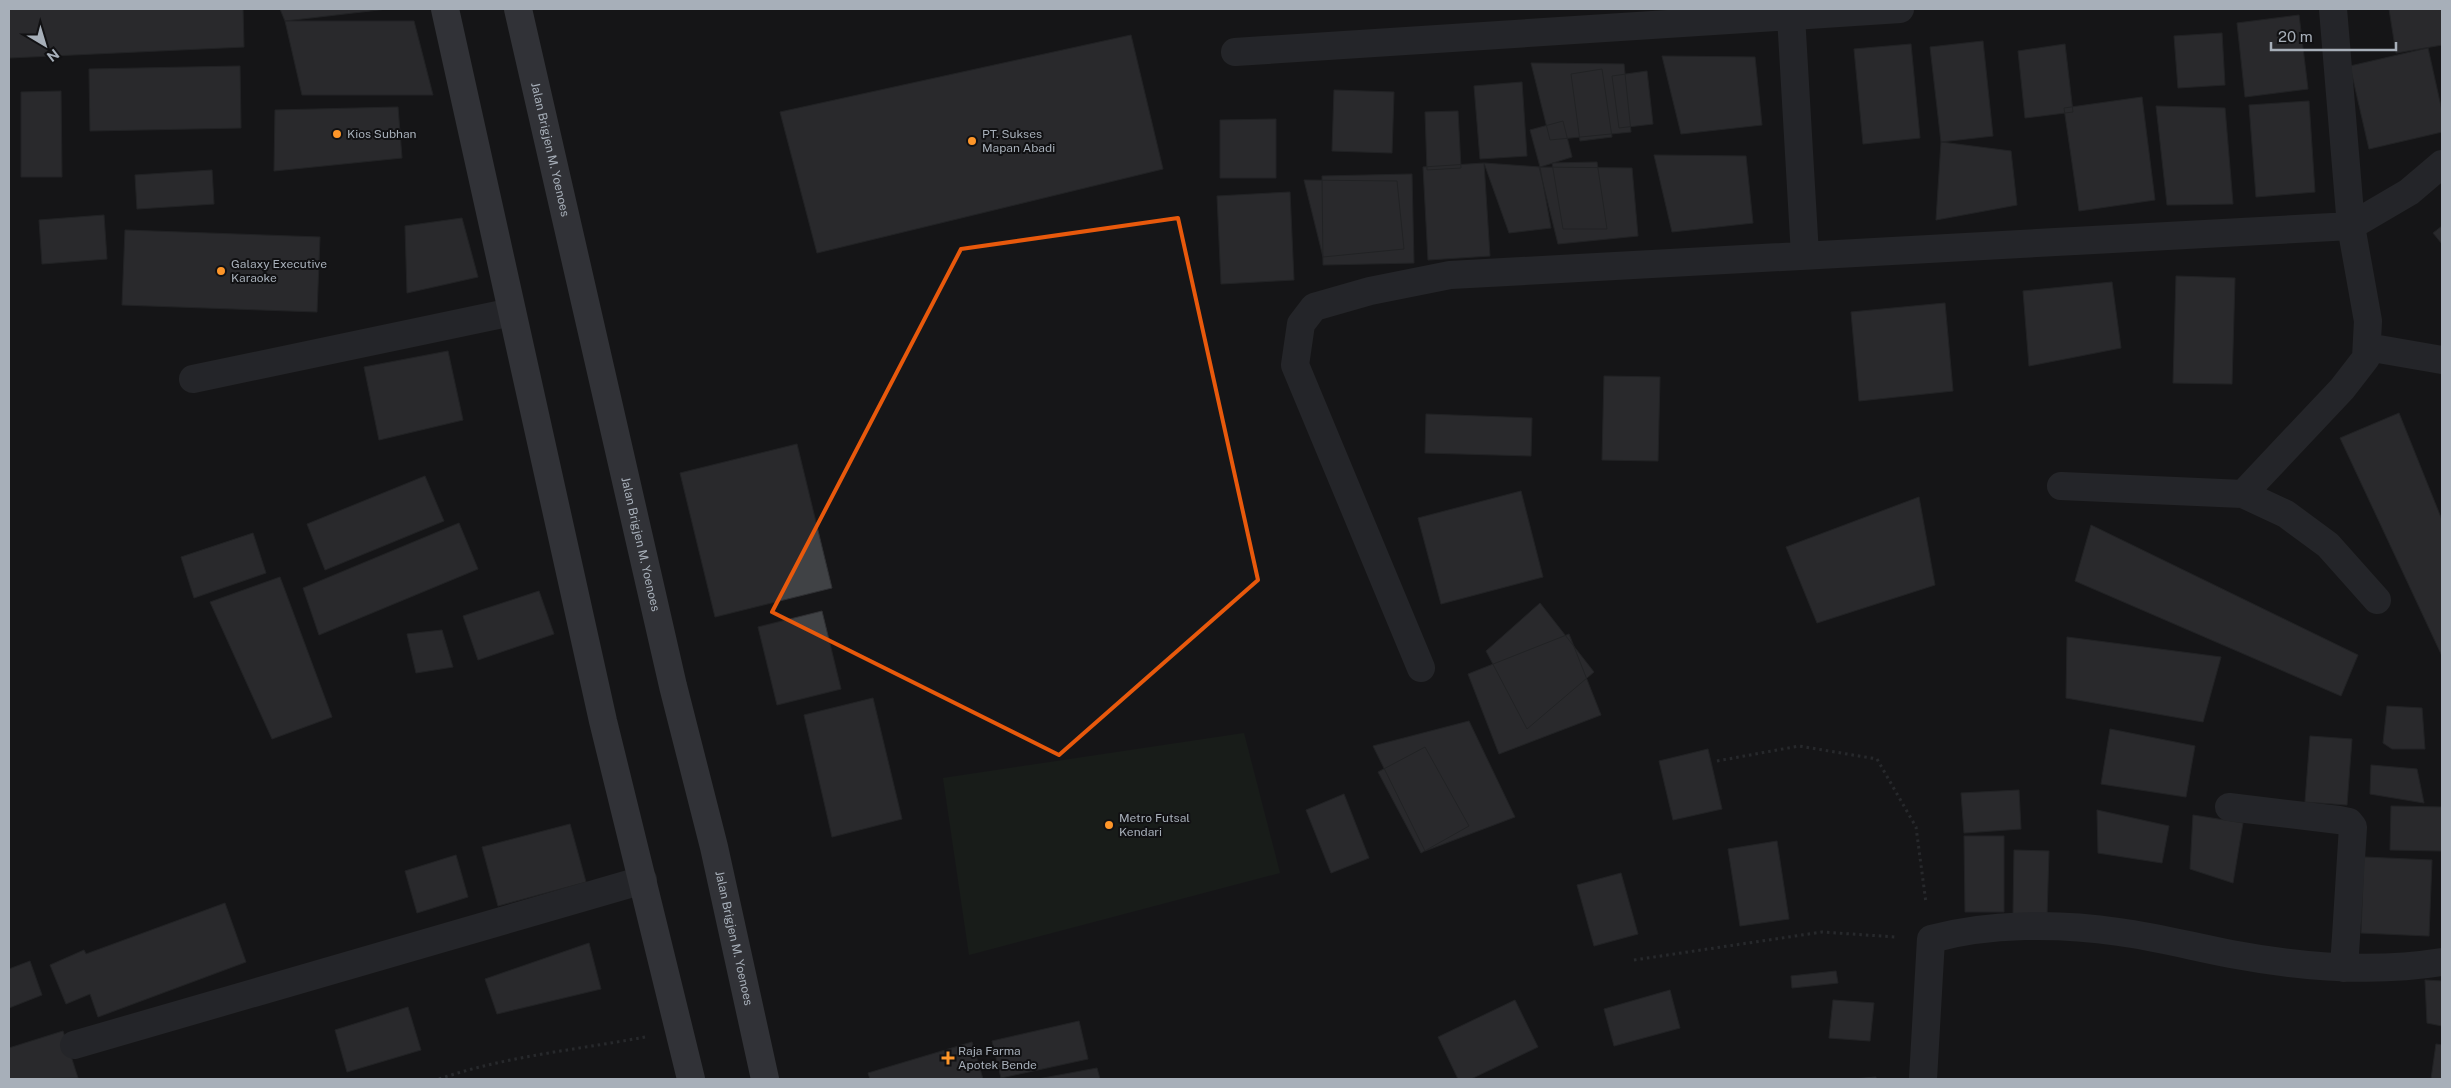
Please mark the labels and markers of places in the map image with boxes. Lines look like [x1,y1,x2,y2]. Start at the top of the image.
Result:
place label: Kios Subhan [347,127,417,141]
place label: PT. Sukses Mapan Abadi [982,127,1055,155]
marker: Kios Subhan [331,128,343,140]
marker: PT. Sukses Mapan Abadi [966,135,978,147]
place label: Galaxy Executive Karaoke [231,257,327,285]
marker: Galaxy Executive Karaoke [215,265,227,277]
place label: Metro Futsal Kendari [1119,811,1190,839]
marker: Metro Futsal Kendari [1103,819,1115,831]
place label: Raja Farma Apotek Bende [958,1044,1037,1072]
marker: Raja Farma Apotek Bende [942,1052,954,1064]

